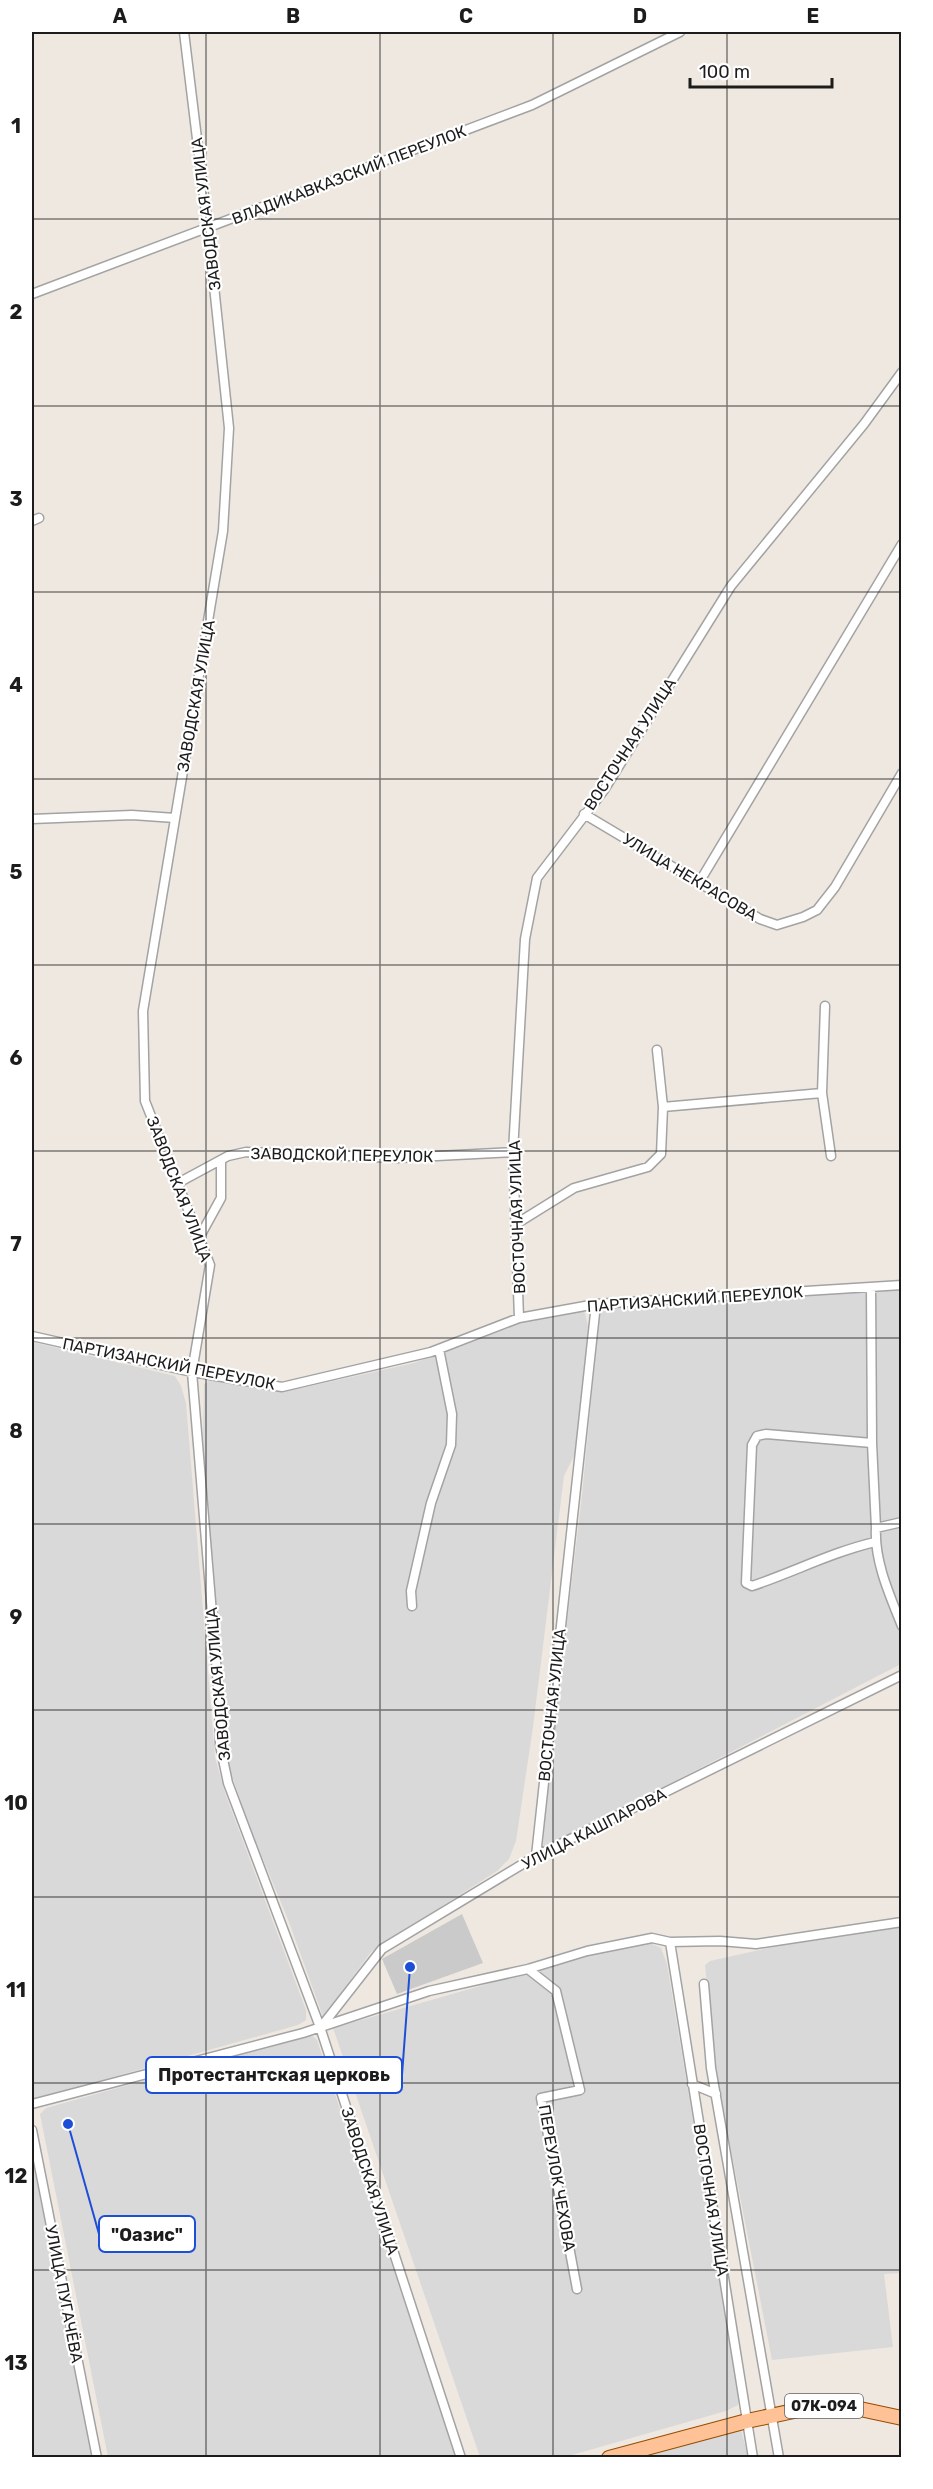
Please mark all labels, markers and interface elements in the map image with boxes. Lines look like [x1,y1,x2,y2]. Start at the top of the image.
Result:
text: A [113,4,128,28]
text: B [286,4,300,28]
text: C [459,4,473,28]
text: D [633,4,647,28]
text: E [807,4,819,28]
scale bar [690,51,832,89]
text: 100 m [699,61,750,83]
text: 1 [11,114,21,138]
street label: ВЛАДИКАВКАЗСКИЙ ПЕРЕУЛОК [229,121,469,229]
street label: ЗАВОДСКАЯ УЛИЦА [187,136,225,292]
text: 2 [10,300,23,324]
text: 3 [9,487,23,511]
street label: ЗАВОДСКАЯ УЛИЦА [173,618,219,774]
text: 4 [9,673,23,697]
street label: ВОСТОЧНАЯ УЛИЦА [580,674,680,814]
street label: УЛИЦА НЕКРАСОВА [619,829,761,925]
text: 5 [10,860,23,884]
text: 6 [9,1046,23,1070]
street label: ЗАВОДСКАЯ УЛИЦА [143,1114,216,1265]
street label: ВОСТОЧНАЯ УЛИЦА [505,1139,529,1294]
street label: ЗАВОДСКОЙ ПЕРЕУЛОК [250,1144,434,1166]
text: 7 [10,1232,22,1256]
street label: ПАРТИЗАНСКИЙ ПЕРЕУЛОК [586,1282,804,1316]
street label: ПАРТИЗАНСКИЙ ПЕРЕУЛОК [61,1334,277,1394]
text: 8 [9,1419,23,1443]
text: 9 [10,1605,23,1629]
street label: ЗАВОДСКАЯ УЛИЦА [202,1606,234,1762]
street label: ВОСТОЧНАЯ УЛИЦА [535,1627,570,1783]
street label: УЛИЦА КАШПАРОВА [519,1784,670,1874]
text: 10 [4,1791,28,1815]
text: 11 [6,1978,26,2002]
callout: Протестантская церковь [146,2057,402,2093]
text: Протестантская церковь [158,2064,390,2086]
street label: ПЕРЕУЛОК ЧЕХОВА [535,2103,579,2253]
street label: ЗАВОДСКАЯ УЛИЦА [337,2105,403,2257]
street label: ВОСТОЧНАЯ УЛИЦА [690,2123,732,2278]
text: 12 [5,2164,27,2188]
callout: "Оазис" [99,2216,195,2252]
street label: УЛИЦА ПУГАЧЁВА [41,2223,87,2365]
text: "Оазис" [111,2224,183,2246]
text: 13 [4,2351,28,2375]
road number: 07К-094 [785,2394,863,2418]

